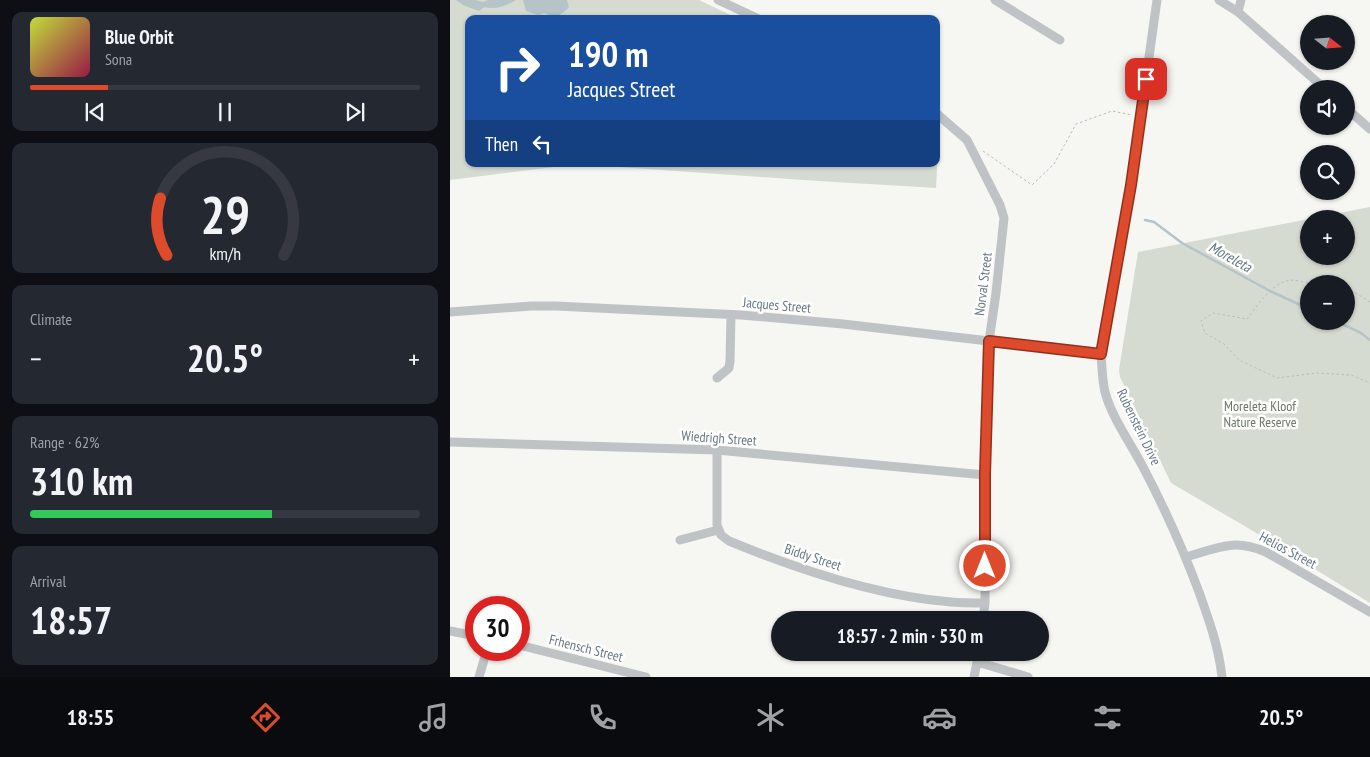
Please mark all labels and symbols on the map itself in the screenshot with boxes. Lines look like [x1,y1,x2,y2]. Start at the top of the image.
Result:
north arrow [1300,15,1355,70]
pin [1125,58,1167,100]
water label: Moreleta [1205,237,1256,277]
street label: Norval Street [970,251,996,317]
street label: Jacques Street [741,293,812,317]
street label: Rubenstein Drive [1113,386,1165,468]
park label: Moreleta Kloof Nature Reserve [1223,397,1297,431]
street label: Wiedrigh Street [681,426,757,450]
street label: Helios Street [1256,527,1320,573]
street label: Biddy Street [782,539,844,575]
position arrow [958,539,1010,591]
speed limit sign: 30 [465,596,530,661]
street label: Frhensch Street [547,630,625,666]

